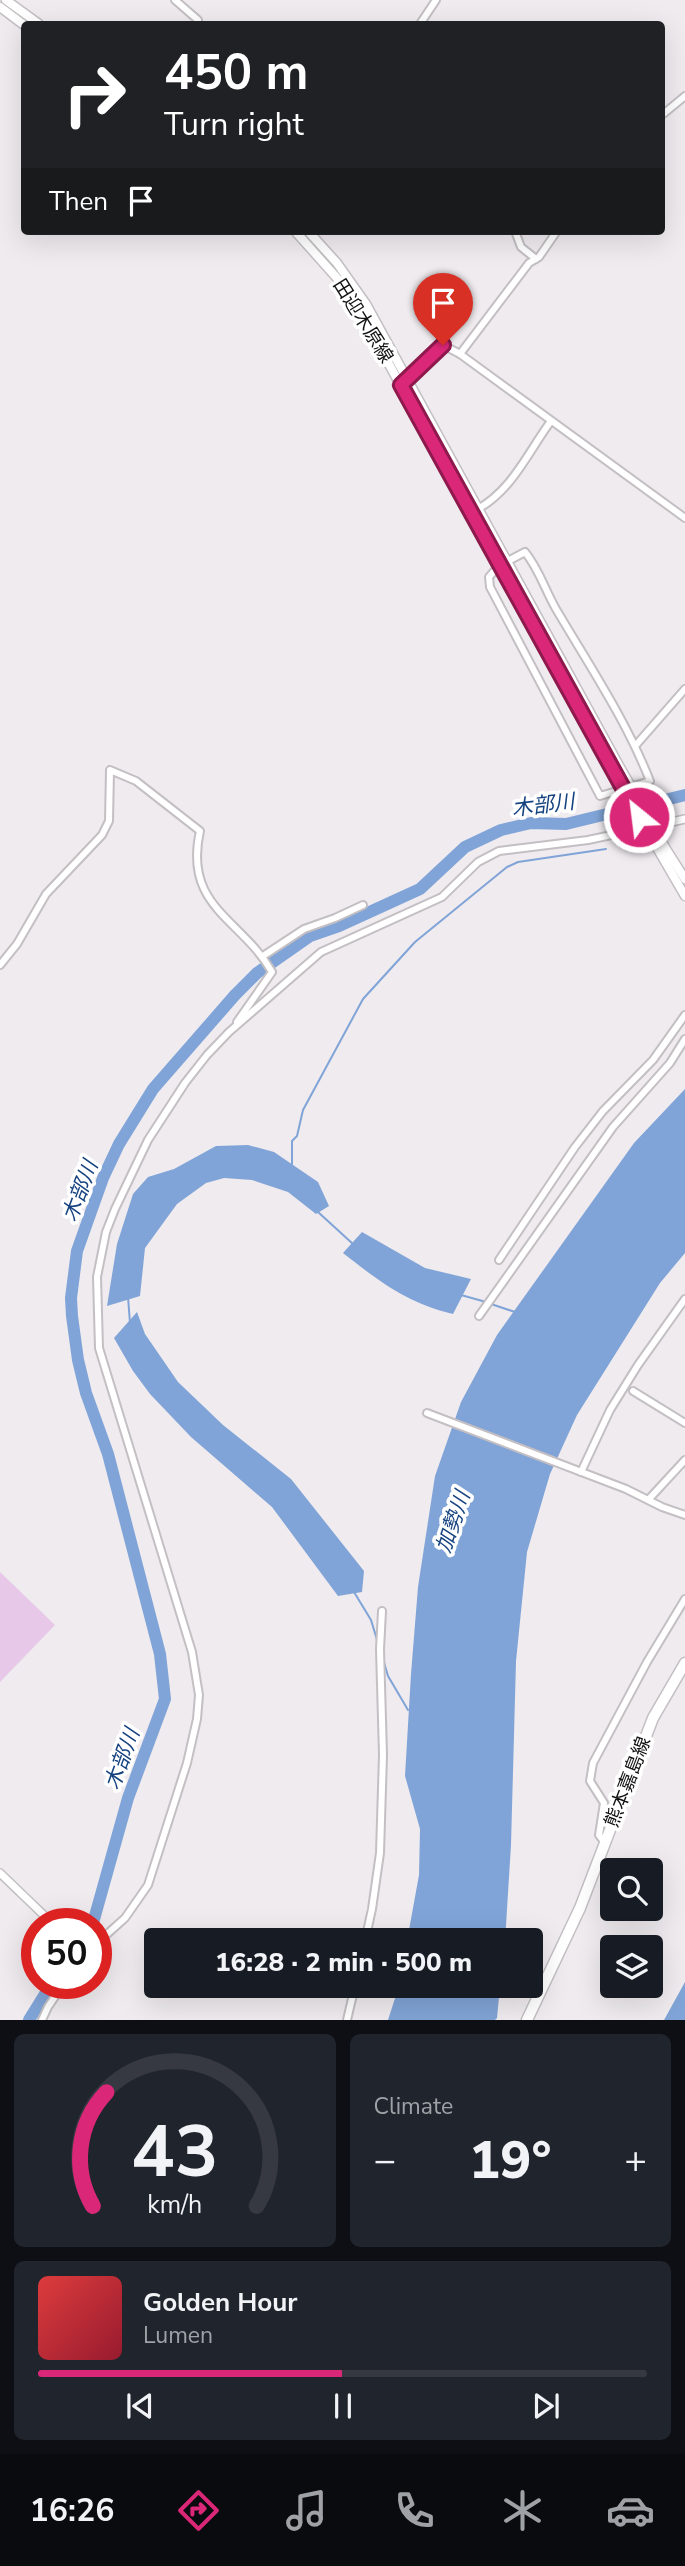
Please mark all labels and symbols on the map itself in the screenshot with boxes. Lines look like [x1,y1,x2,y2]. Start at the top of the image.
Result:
pin [413,273,473,345]
street label: 田迎木原線 [327,274,399,368]
position arrow [602,780,676,854]
water label: 木部川 [510,787,578,823]
water label: 木部川 [56,1155,105,1225]
water label: 加勢川 [430,1486,477,1556]
water label: 木部川 [98,1723,147,1793]
street label: 熊本嘉島線 [599,1733,657,1831]
speed limit sign: 50 [21,1908,112,1999]

